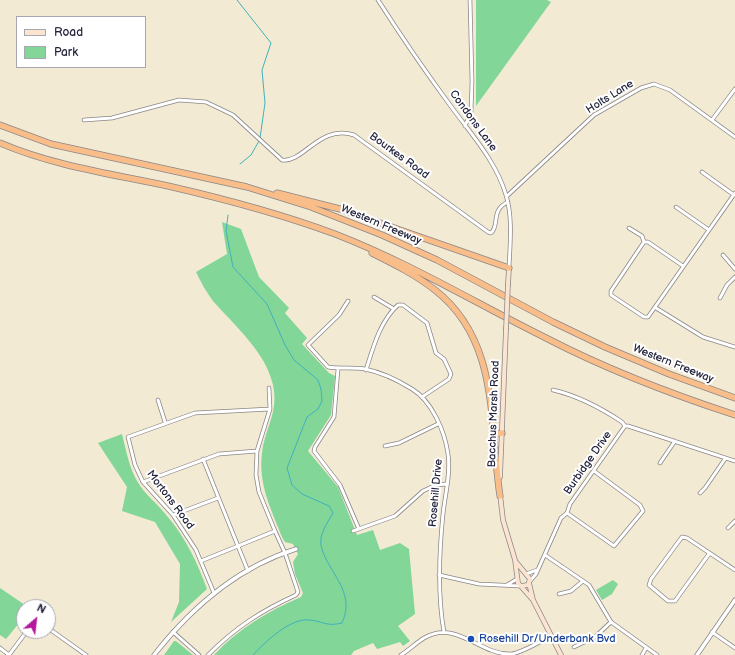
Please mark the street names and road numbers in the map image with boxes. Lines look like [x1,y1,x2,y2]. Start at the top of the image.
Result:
street label: Holts Lane [584,77,636,117]
street label: Condons Lane [446,88,500,154]
street label: Bourkes Road [367,130,431,182]
street label: Western Freeway [339,202,423,248]
street label: Western Freeway [631,342,715,386]
street label: Bacchus Marsh Road [486,360,502,468]
street label: Burbidge Drive [561,429,615,497]
street label: Rosehill Drive [426,458,446,528]
street label: Mortons Road [144,468,196,532]

